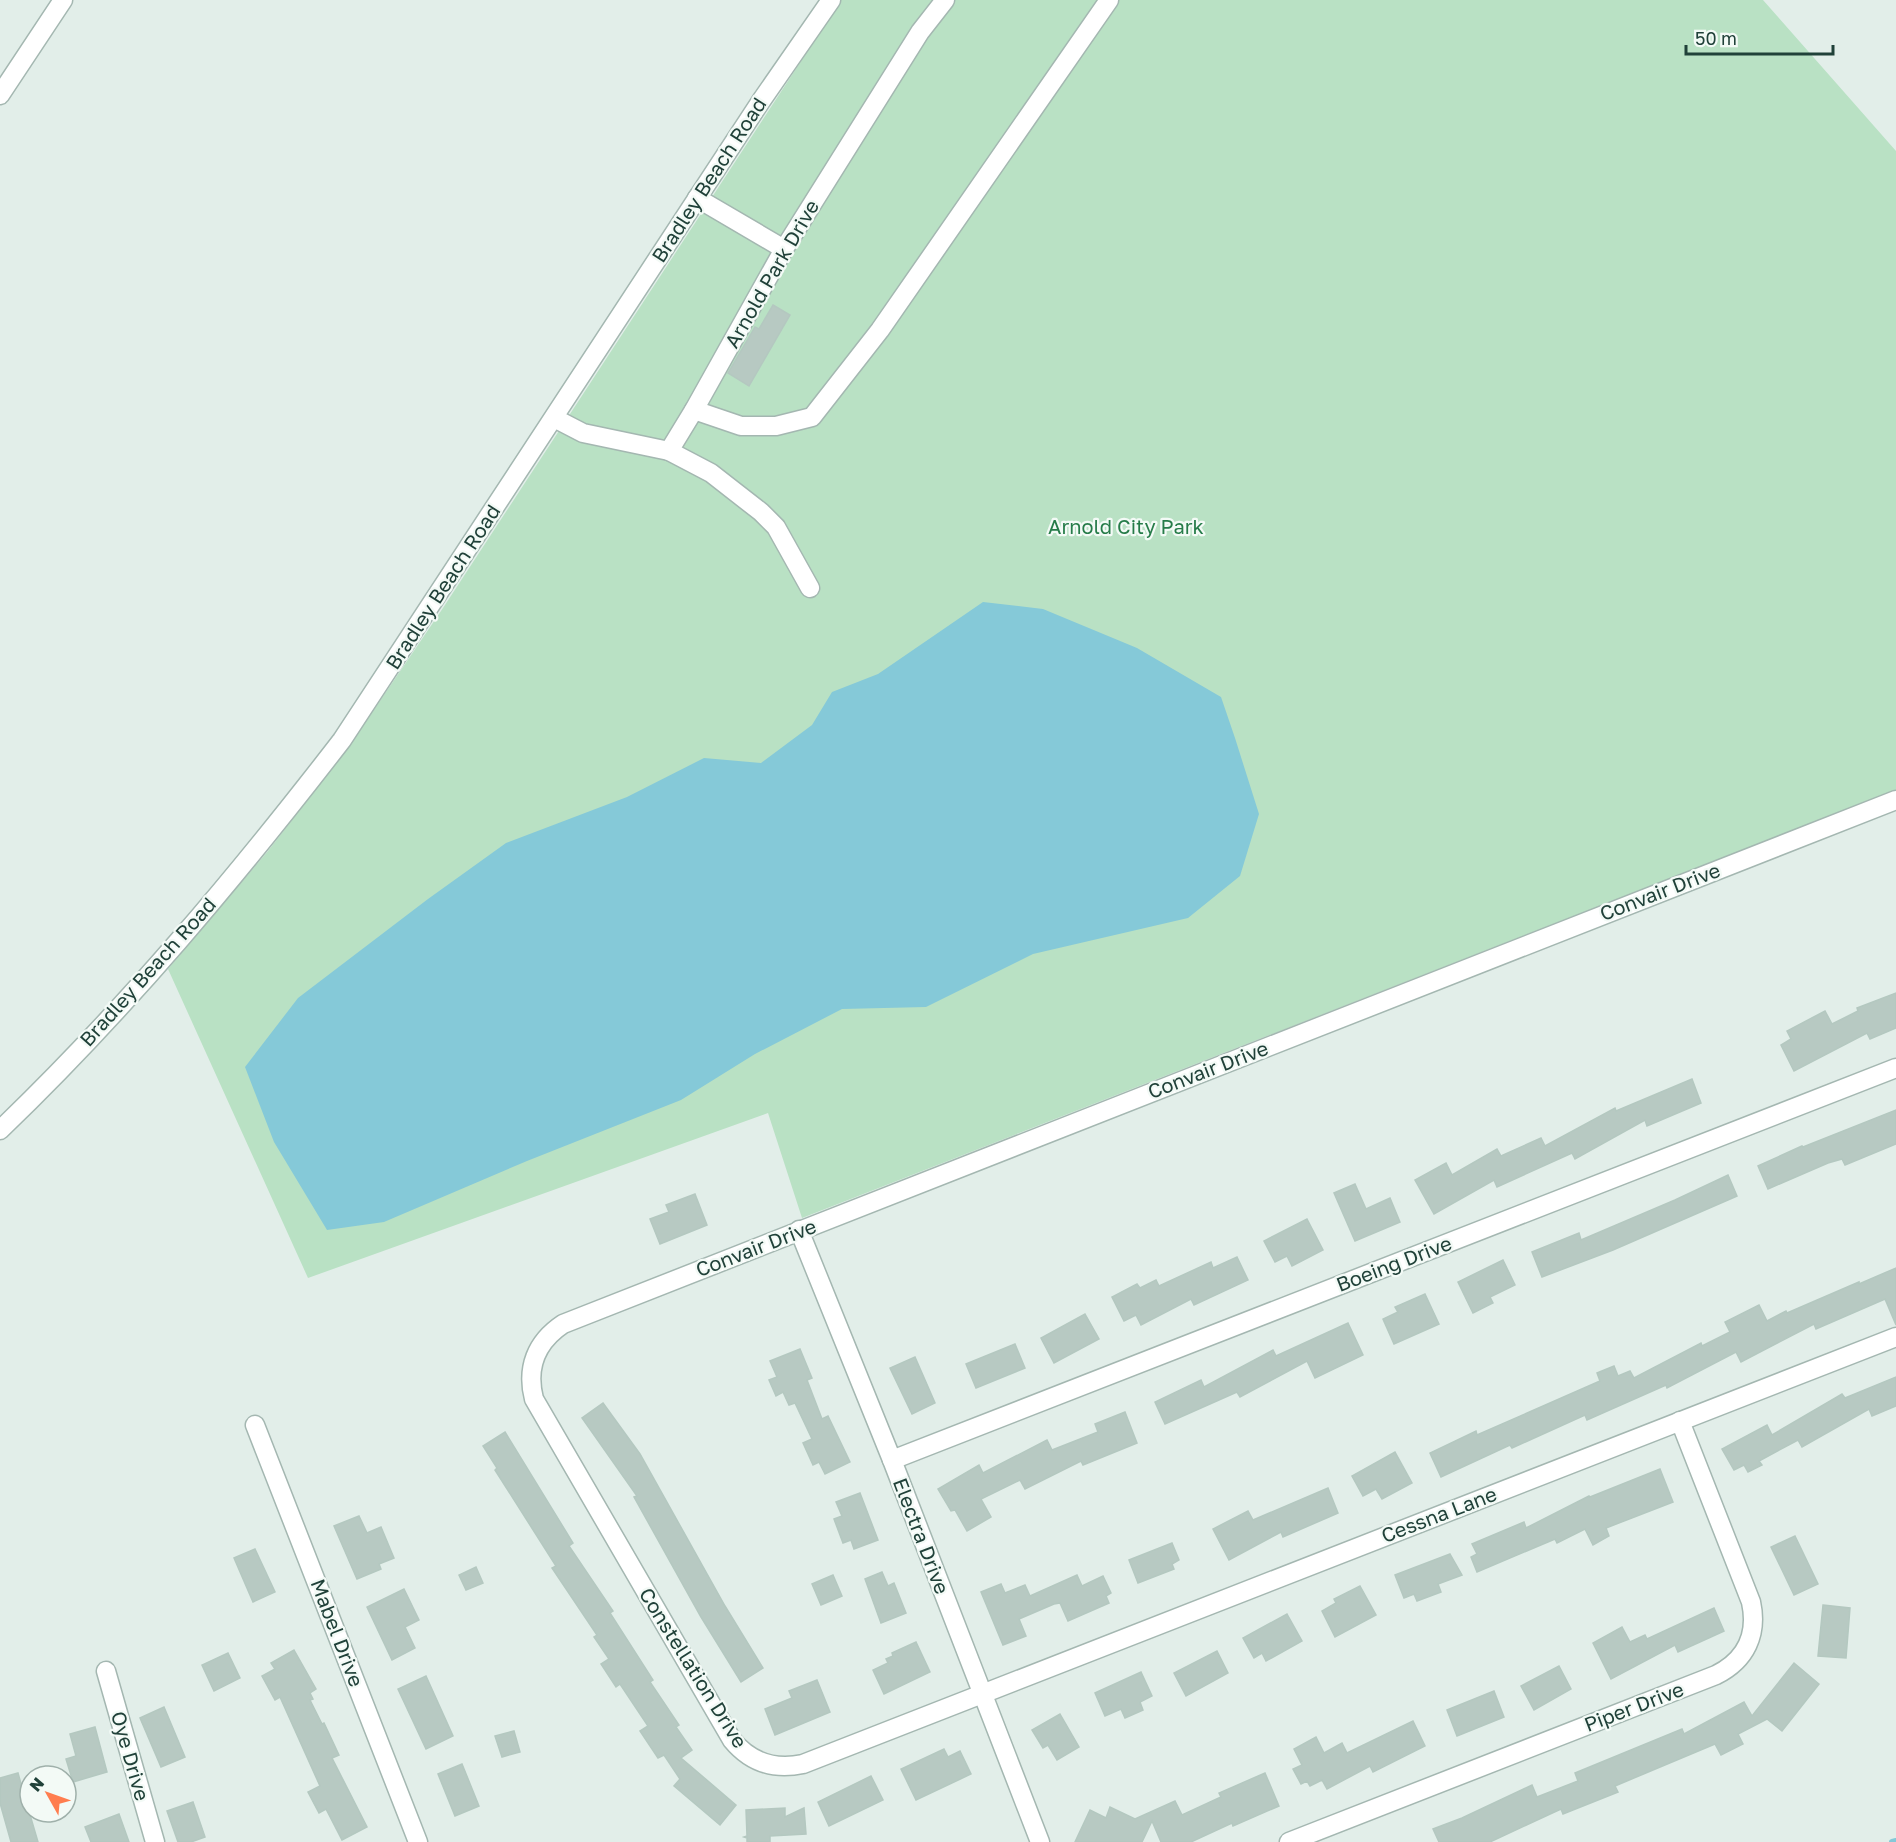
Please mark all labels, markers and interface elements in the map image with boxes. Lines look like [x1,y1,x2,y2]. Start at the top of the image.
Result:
scale bar [1686,18,1833,56]
text: 50 m [1695,27,1737,49]
street label: Bradley Beach Road [646,93,770,266]
street label: Arnold Park Drive [719,195,823,352]
street label: Bradley Beach Road [380,500,504,673]
park label: Arnold City Park [1048,514,1204,538]
street label: Convair Drive [1596,857,1723,925]
street label: Bradley Beach Road [74,892,220,1051]
street label: Convair Drive [1144,1035,1271,1103]
street label: Convair Drive [692,1213,819,1281]
street label: Boeing Drive [1333,1230,1455,1296]
street label: Electra Drive [889,1474,955,1597]
street label: Cessna Lane [1377,1481,1500,1547]
street label: Mabel Drive [306,1575,369,1690]
street label: Constellation Drive [635,1583,753,1752]
street label: Piper Drive [1580,1676,1687,1736]
street label: Oye Drive [107,1708,155,1803]
north arrow [18,1764,78,1824]
text: N [25,1773,48,1795]

